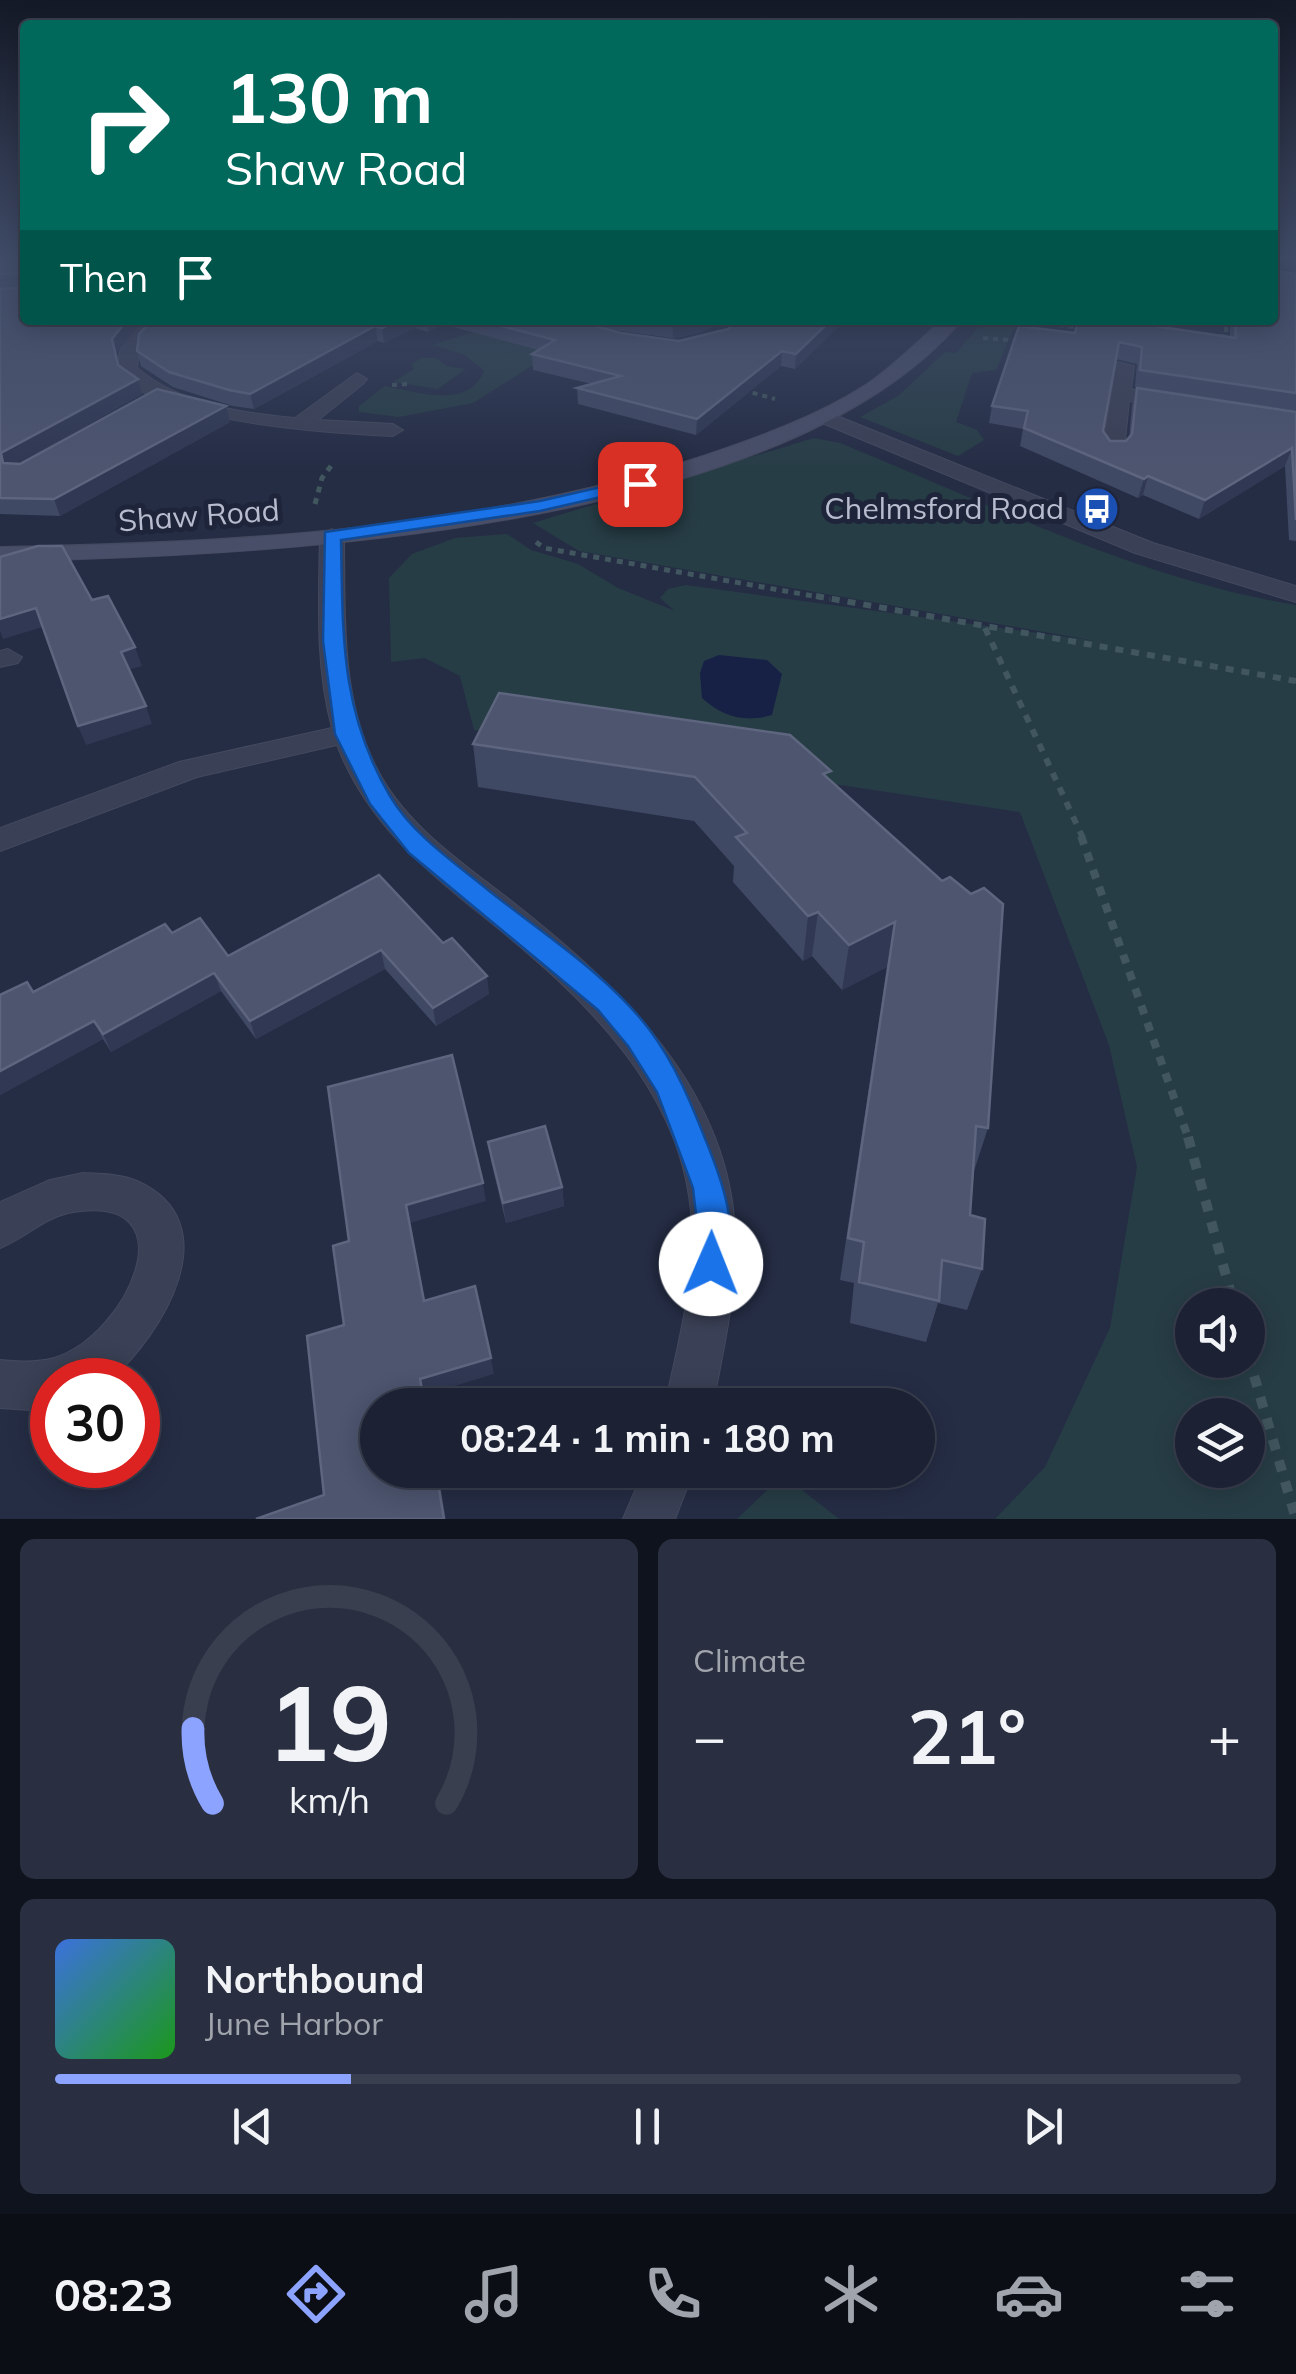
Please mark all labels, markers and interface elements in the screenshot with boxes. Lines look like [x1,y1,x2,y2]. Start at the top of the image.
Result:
text: 130 m [225,53,433,141]
icon: right [60,60,190,190]
text: Shaw Road [225,140,467,196]
icon: arrive [168,250,223,305]
text: Then [60,254,148,302]
pin [598,442,683,527]
icon: arrive [613,457,668,512]
bus stop icon: Chelmsford Road [1074,486,1120,532]
place label: Chelmsford Road [824,489,1064,527]
street label: Shaw Road [117,490,281,540]
position arrow [659,1212,763,1316]
map controls [1175,1288,1265,1488]
button: sound [1175,1288,1265,1378]
speed limit sign: 30 [30,1358,160,1488]
button: layers [1175,1398,1265,1488]
text: 08:24 · 1 min · 180 m [460,1414,835,1462]
text: Climate [693,1640,806,1680]
text: 19 [267,1656,391,1787]
text: 21° [908,1689,1026,1783]
text: − [693,1702,726,1771]
text: + [1208,1702,1241,1771]
text: km/h [289,1777,369,1822]
text: Northbound [205,1955,425,2003]
text: June Harbor [205,2003,383,2043]
icon: previous [225,2099,280,2154]
icon: pause [620,2099,675,2154]
icon: next [1016,2099,1071,2154]
icon: directions [281,2259,351,2329]
icon: music [459,2259,529,2329]
icon: phone [638,2259,708,2329]
icon: climate [816,2259,886,2329]
icon: car [994,2259,1064,2329]
icon: filters [1172,2259,1242,2329]
text: 08:23 [54,2266,173,2322]

